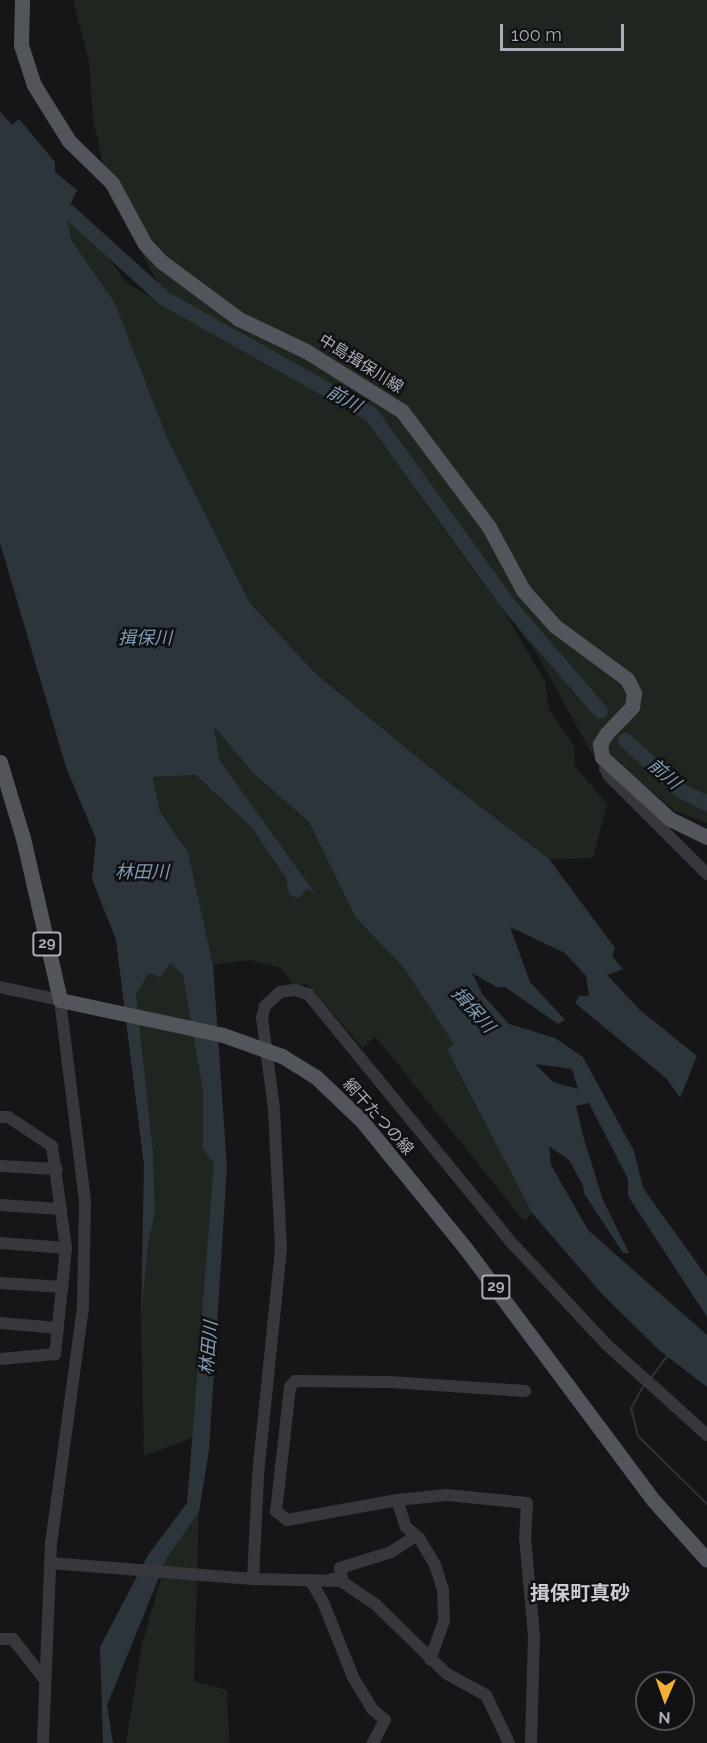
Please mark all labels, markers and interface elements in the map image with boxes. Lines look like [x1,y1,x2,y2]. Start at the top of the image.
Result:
scale bar [503,12,628,50]
text: 100 m [511,24,562,45]
street label: 中島揖保川線 [315,330,407,398]
water label: 前川 [323,381,365,417]
water label: 揖保川 [118,627,172,649]
water label: 前川 [643,754,685,794]
water label: 林田川 [115,861,169,883]
road number: 29 [32,932,62,956]
water label: 揖保川 [447,983,499,1037]
street label: 網干たつの線 [339,1075,417,1159]
road number: 29 [481,1275,511,1299]
water label: 林田川 [196,1320,222,1376]
district label: 揖保町真砂 [530,1581,630,1605]
north arrow [635,1671,695,1731]
text: N [658,1708,671,1727]

